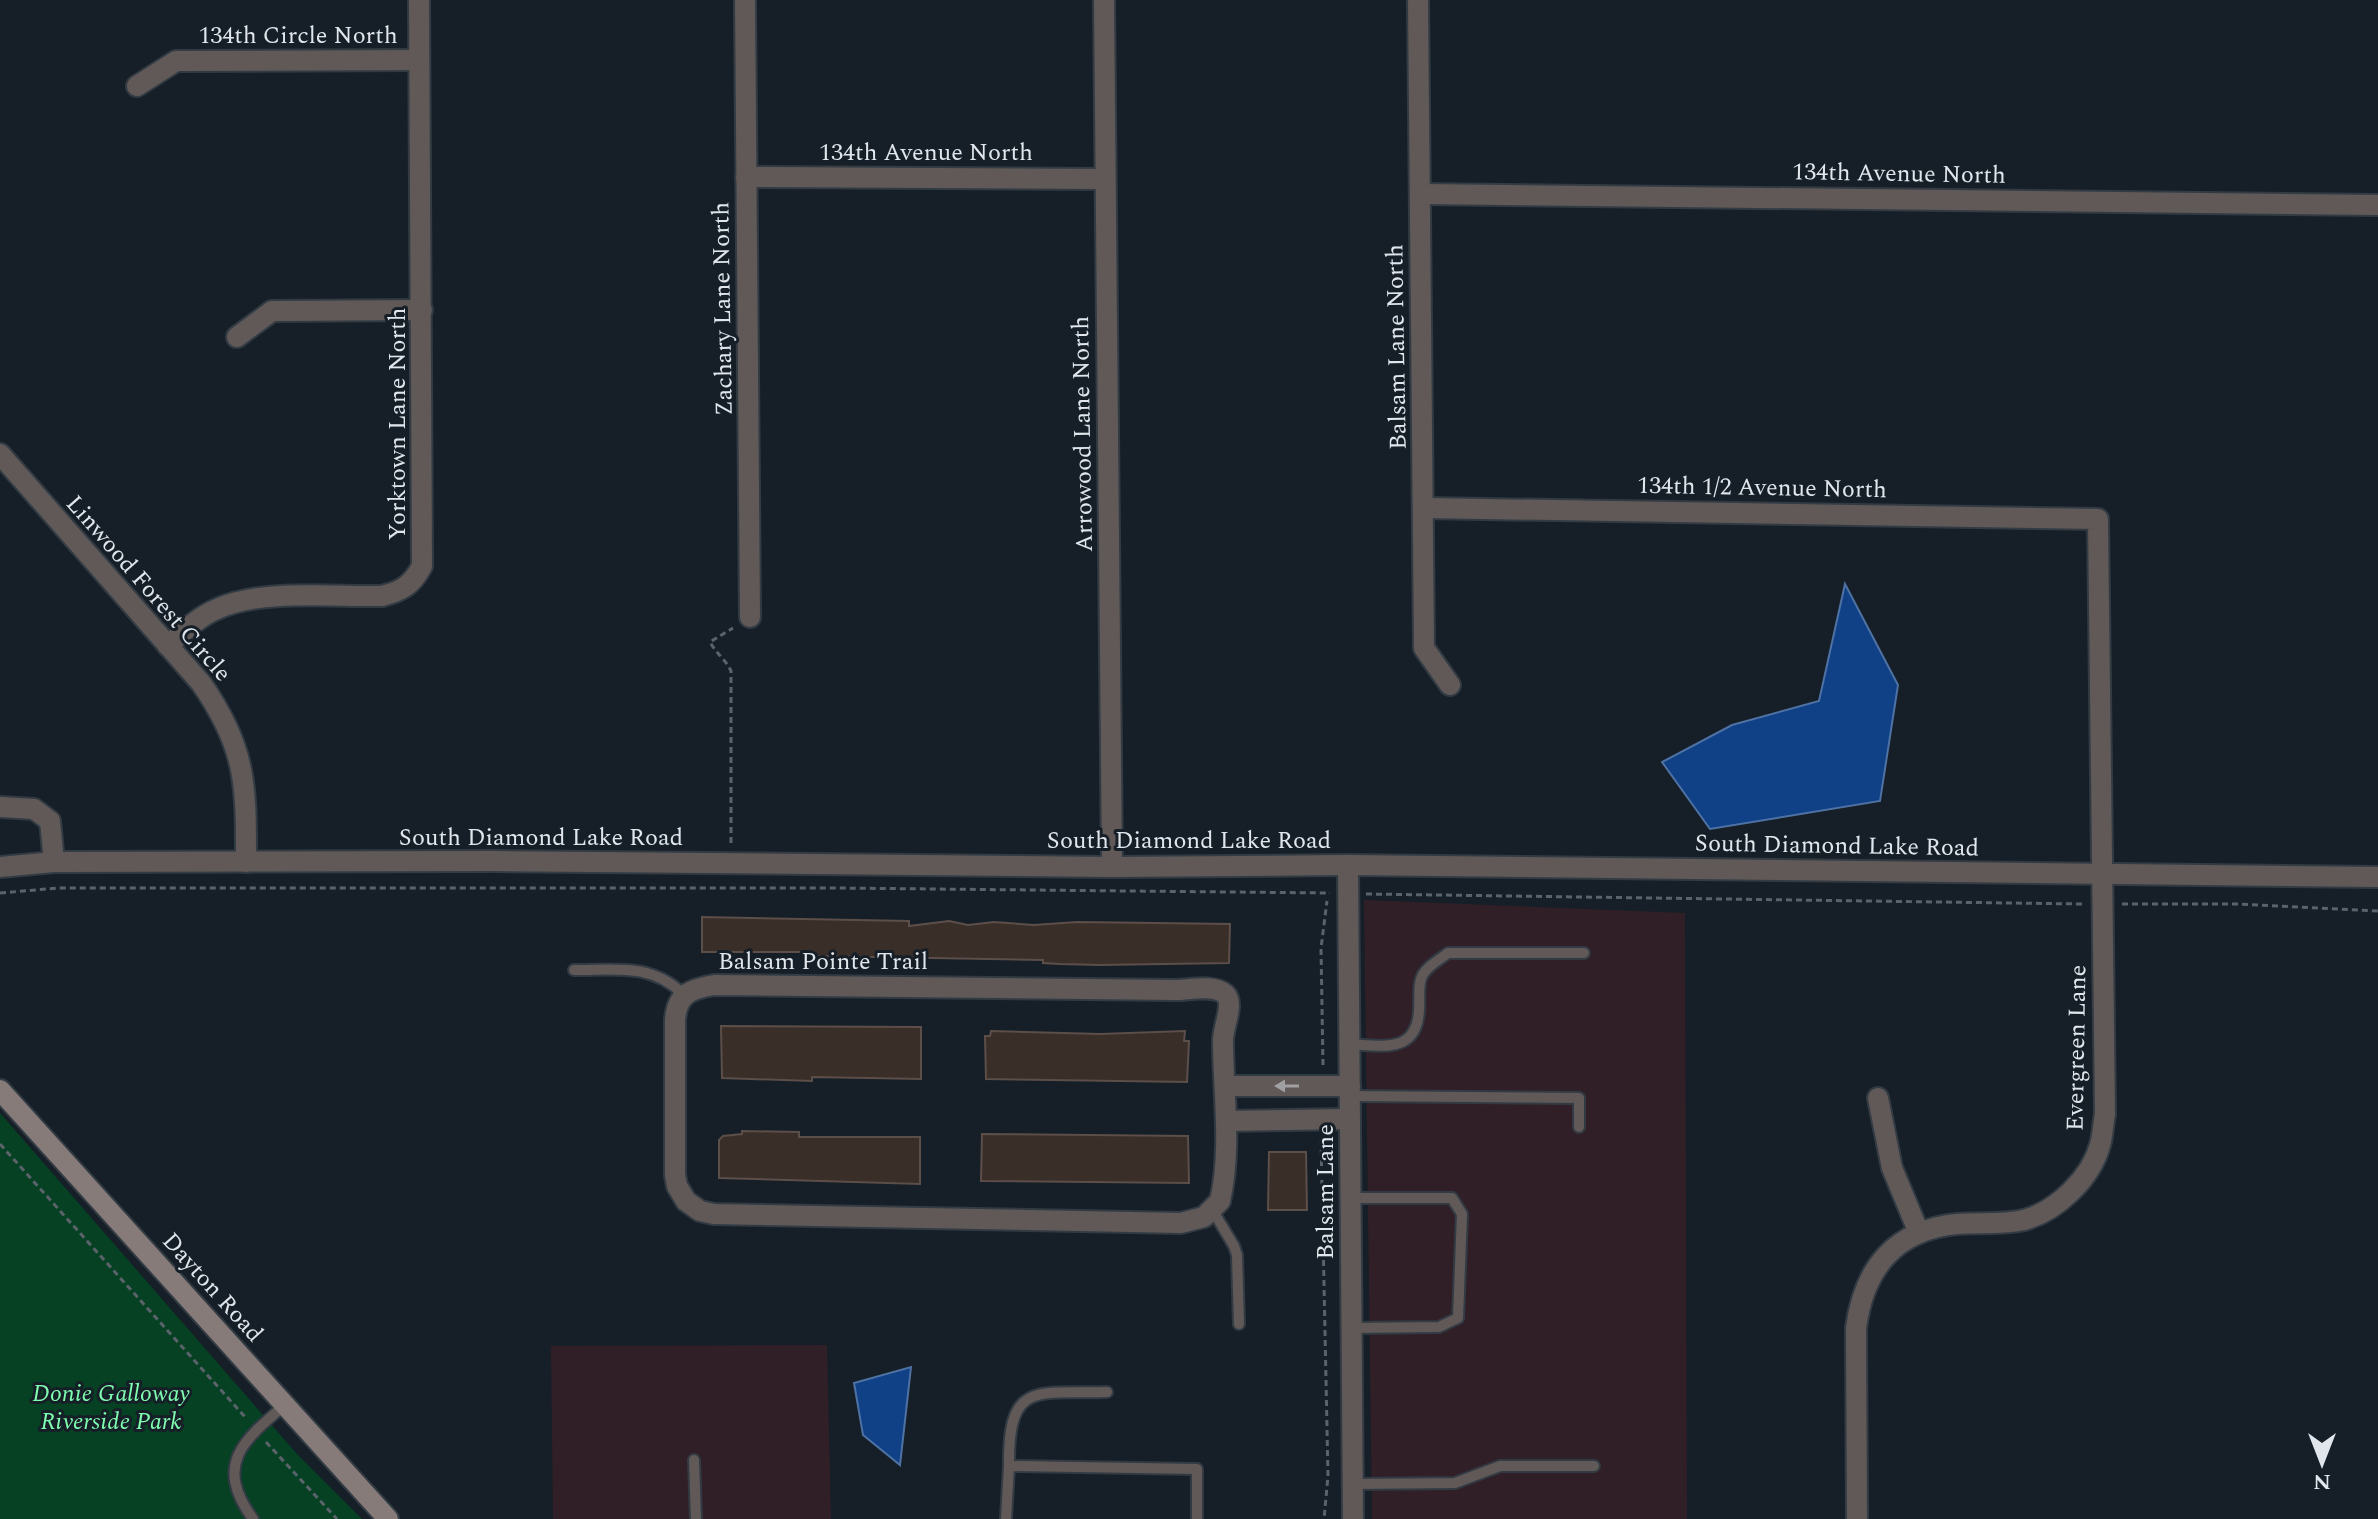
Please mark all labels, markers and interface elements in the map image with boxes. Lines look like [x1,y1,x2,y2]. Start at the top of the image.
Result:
street label: 134th Circle North [198,18,398,54]
street label: 134th Avenue North [819,135,1033,171]
street label: 134th Avenue North [1792,154,2006,194]
street label: Zachary Lane North [703,202,743,416]
street label: Balsam Lane North [1377,244,1417,450]
street label: Yorktown Lane North [380,307,416,541]
street label: Arrowood Lane North [1063,316,1103,552]
street label: 134th 1/2 Avenue North [1637,468,1887,508]
street label: Linwood Forest Circle [57,487,240,690]
street label: South Diamond Lake Road [399,820,683,856]
street label: South Diamond Lake Road [1047,823,1331,859]
street label: South Diamond Lake Road [1695,826,1979,866]
street label: Balsam Pointe Trail [718,944,928,980]
street label: Evergreen Lane [2058,965,2096,1132]
one-way arrow [1274,1080,1299,1092]
street label: Balsam Lane [1308,1124,1344,1260]
street label: Dayton Road [153,1225,272,1351]
park label: Donie Galloway Riverside Park [32,1376,190,1440]
north arrow [2282,1423,2362,1503]
text: N [2313,1465,2331,1498]

